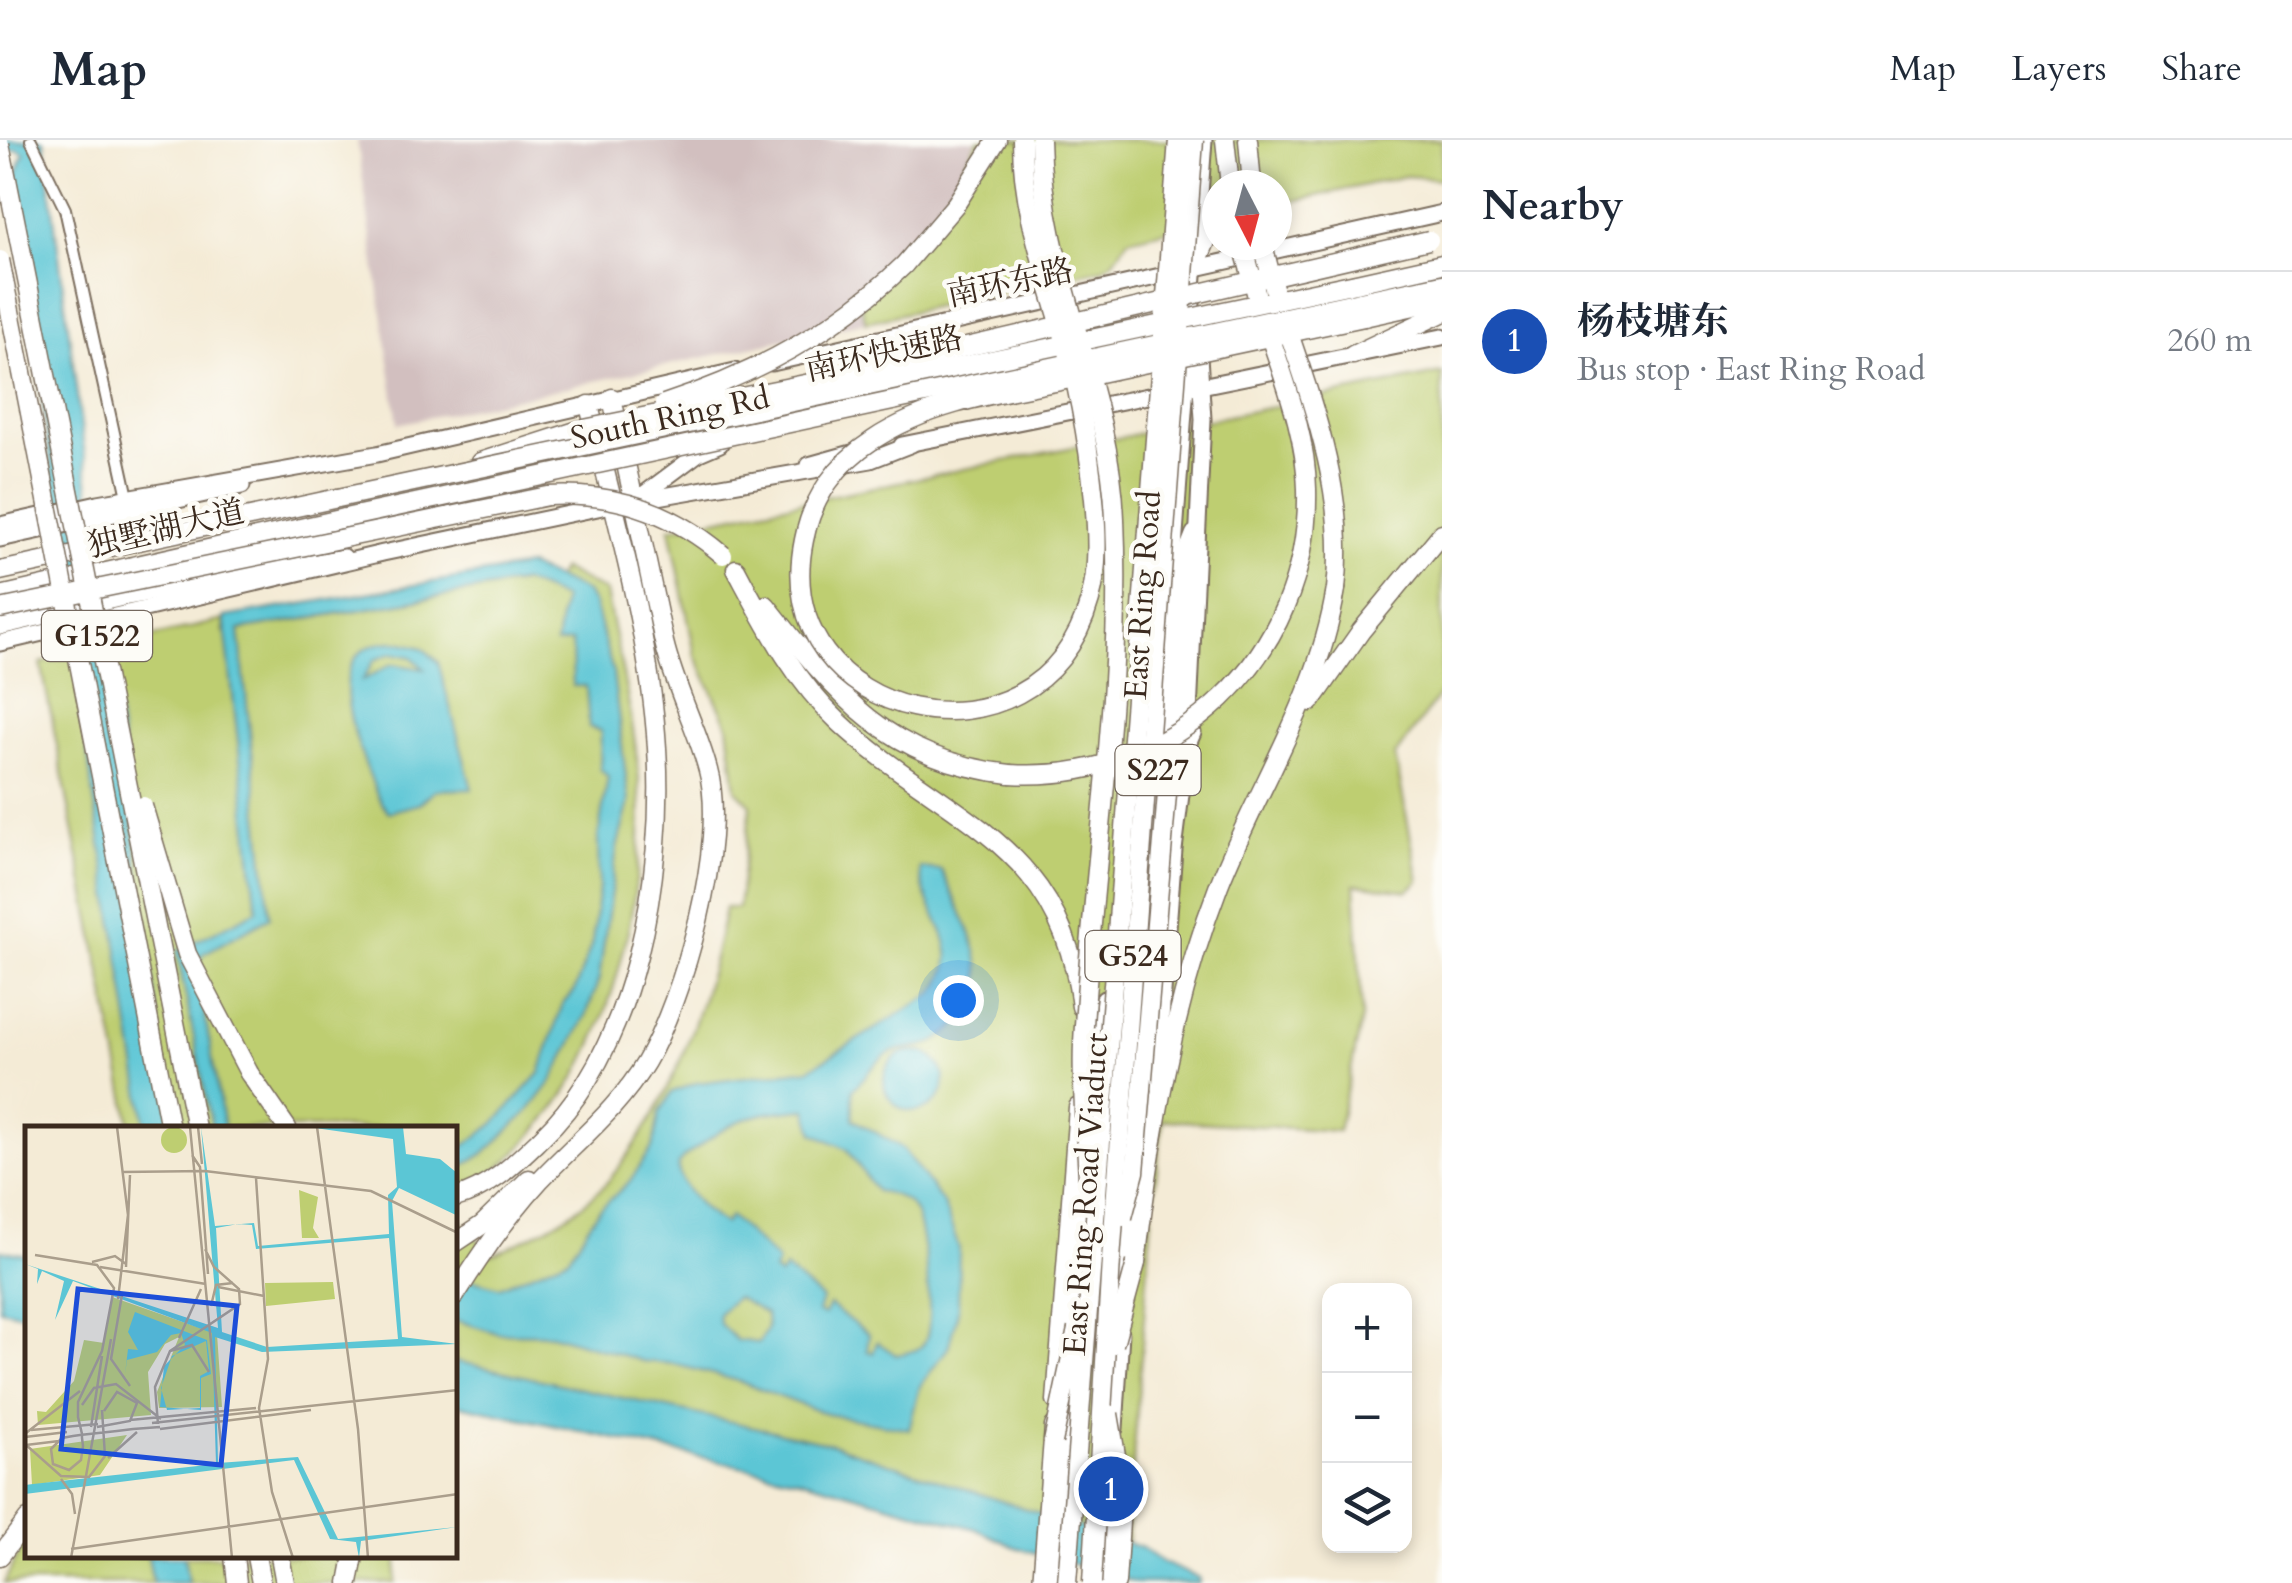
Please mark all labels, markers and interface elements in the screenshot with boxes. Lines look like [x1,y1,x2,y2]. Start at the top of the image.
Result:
text: Map [50,37,148,102]
text: Map [1890,45,1956,93]
text: Layers [2011,45,2106,93]
text: Share [2161,45,2242,93]
north arrow [1202,170,1292,260]
text: Nearby [1482,177,1624,234]
street label: 南环东路 [943,248,1077,318]
text: 杨枝塘东 [1577,296,1729,348]
street label: 南环快速路 [801,316,967,392]
text: 1 [1506,319,1523,363]
text: 260 m [2167,319,2252,363]
text: Bus stop · East Ring Road [1577,348,1925,392]
street label: South Ring Rd [567,375,773,461]
street label: East Ring Road [1114,489,1172,701]
street label: 独墅湖大道 [83,490,249,568]
road number: G1522 [42,611,152,661]
road number: S227 [1116,745,1200,795]
road number: G524 [1086,931,1180,981]
your location [933,975,984,1026]
street label: East Ring Road Viaduct [1053,1031,1119,1357]
inset map [25,1126,458,1558]
map controls [1322,1283,1412,1553]
button: + [1322,1283,1412,1373]
button: − [1322,1373,1412,1463]
pin: 1 [1078,1452,1144,1526]
button: layers [1322,1463,1412,1553]

